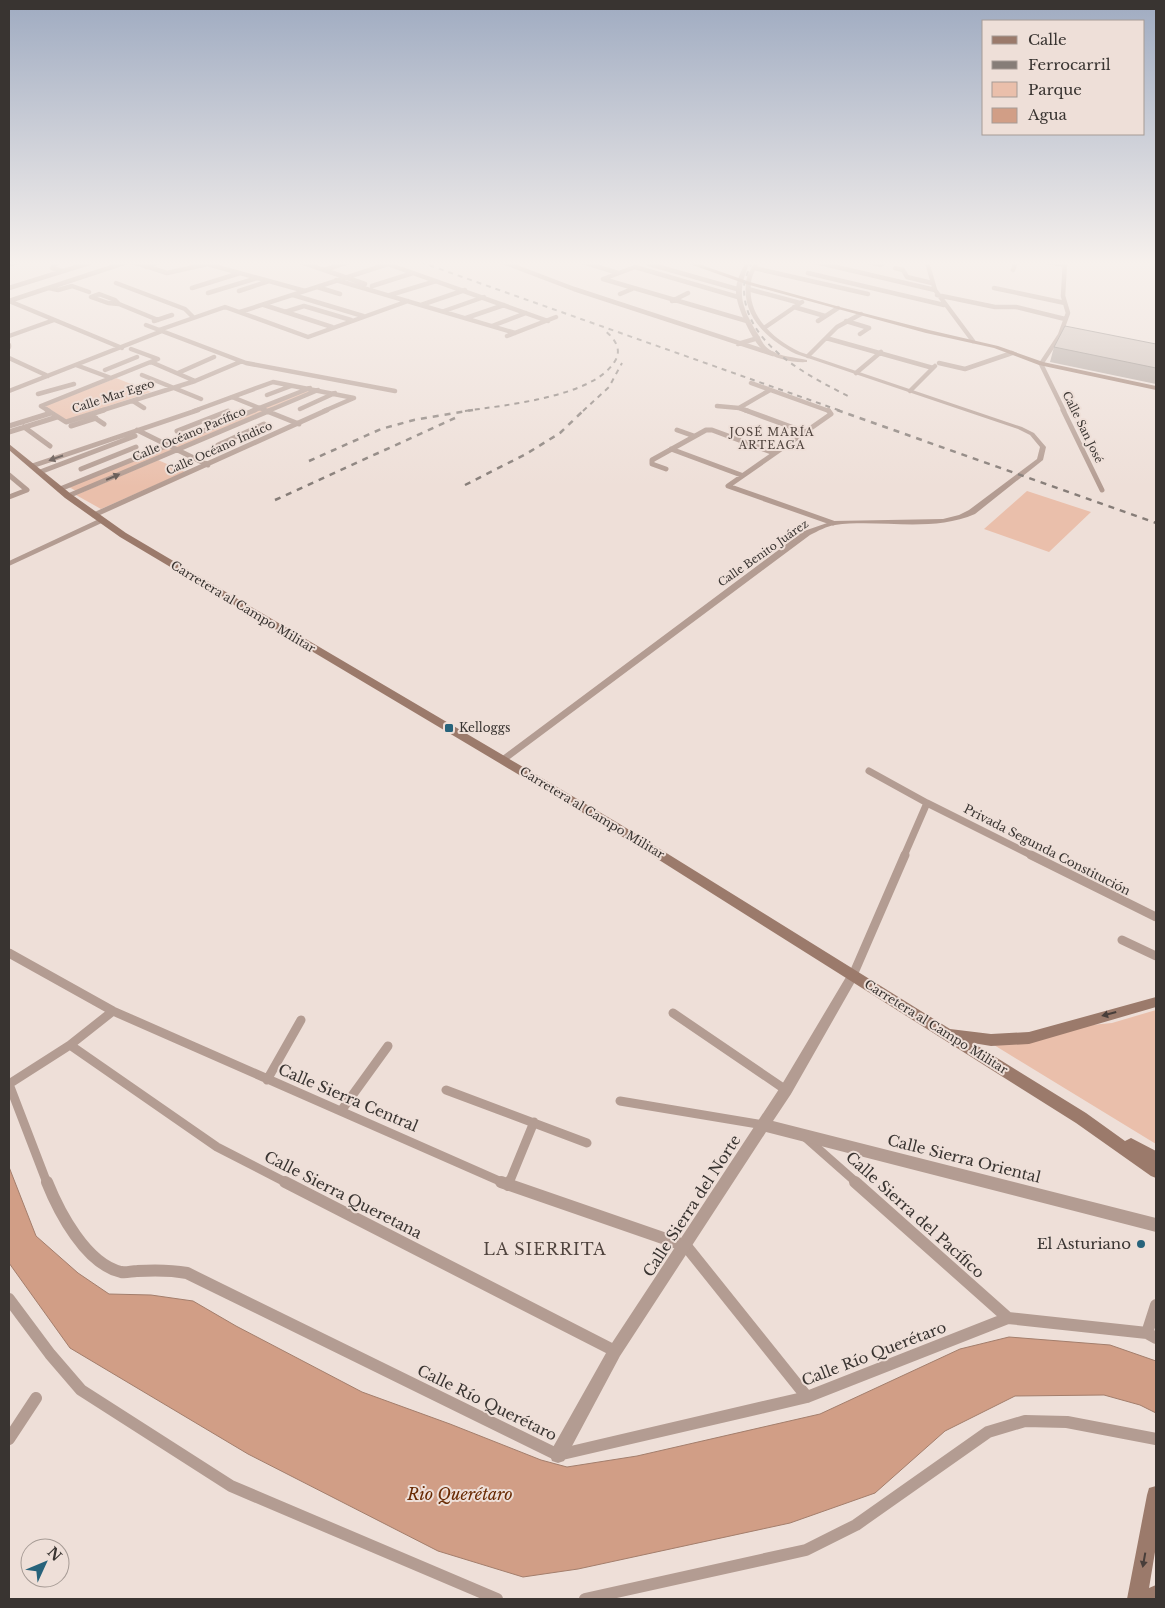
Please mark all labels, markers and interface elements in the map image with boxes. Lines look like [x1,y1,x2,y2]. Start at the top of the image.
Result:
legend [982,20,1145,135]
text: Calle [1028,30,1067,49]
text: Ferrocarril [1028,55,1111,74]
text: Parque [1028,80,1082,99]
text: Agua [1027,105,1068,124]
street label: Calle Mar Egeo [70,376,156,416]
street label: Calle San José [1060,389,1106,465]
street label: Calle Océano Pacífico [130,404,248,464]
street label: Calle Océano Índico [164,418,274,478]
district label: JOSÉ MARÍA ARTEAGA [727,425,815,452]
one-way arrow [48,455,63,462]
one-way arrow [106,472,120,480]
street label: Calle Benito Juárez [715,517,811,589]
street label: Carretera al Campo Militar [168,557,319,656]
place label: Kelloggs [459,720,510,735]
marker: Kelloggs [443,722,455,734]
street label: Carretera al Campo Militar [517,763,668,862]
street label: Privada Segunda Constitución [961,801,1133,898]
street label: Carretera al Campo Militar [862,976,1011,1077]
one-way arrow [1102,1011,1117,1019]
street label: Calle Sierra Central [275,1059,421,1136]
street label: Calle Sierra Oriental [885,1130,1043,1187]
street label: Calle Sierra del Norte [639,1131,745,1280]
street label: Calle Sierra Queretana [261,1147,426,1243]
street label: Calle Sierra del Pacífico [842,1147,989,1282]
place label: El Asturiano [1037,1234,1131,1253]
marker: El Asturiano [1135,1238,1147,1250]
district label: LA SIERRITA [483,1239,607,1259]
street label: Calle Río Querétaro [799,1317,949,1390]
street label: Calle Río Querétaro [414,1360,560,1445]
water label: Rio Querétaro [406,1484,513,1504]
north arrow [20,1538,70,1588]
text: N [43,1543,65,1565]
one-way arrow [1140,1553,1148,1569]

